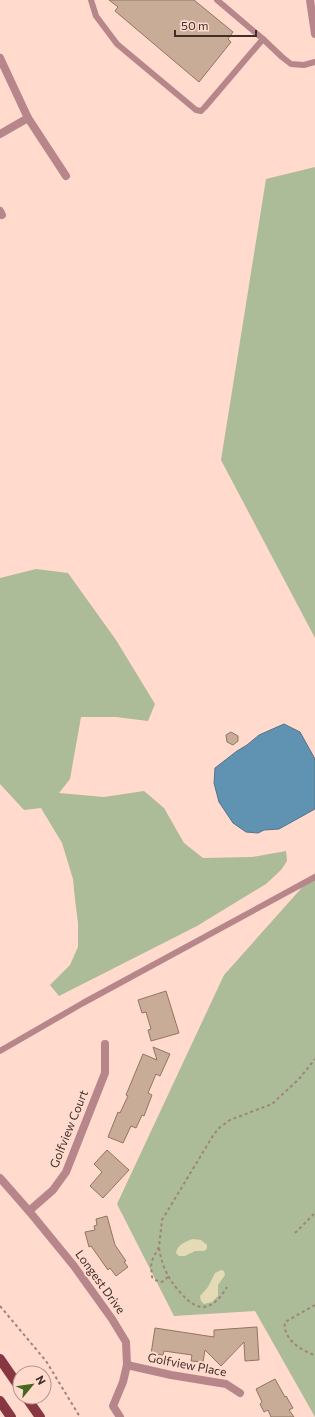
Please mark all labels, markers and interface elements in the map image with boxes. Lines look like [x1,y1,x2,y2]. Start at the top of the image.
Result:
scale bar [175,12,256,38]
text: 50 m [181,18,209,32]
street label: Golfview Court [46,1088,90,1170]
street label: Longest Drive [73,1247,129,1316]
street label: Golfview Place [146,1349,228,1379]
north arrow [12,1365,52,1405]
text: N [33,1373,49,1387]

